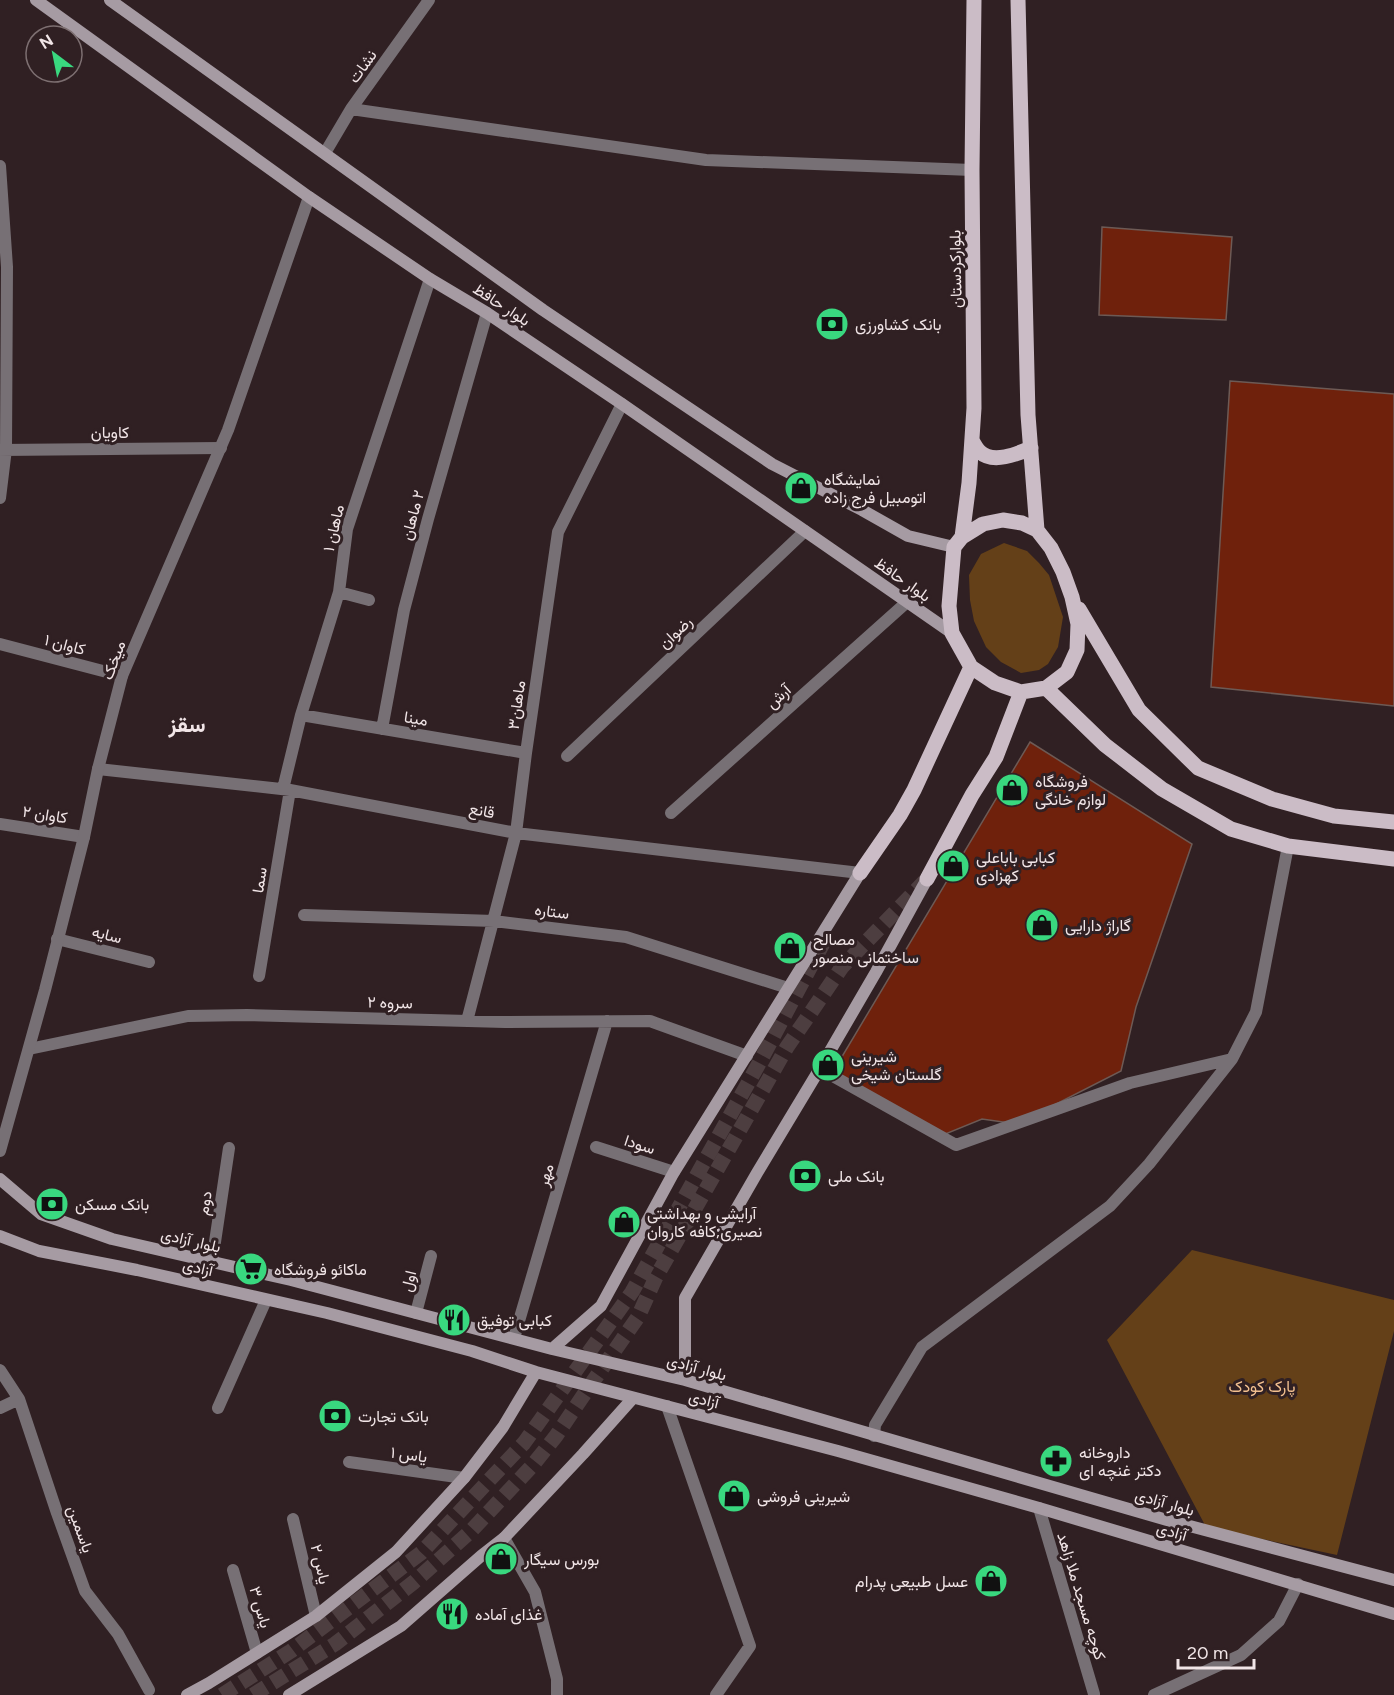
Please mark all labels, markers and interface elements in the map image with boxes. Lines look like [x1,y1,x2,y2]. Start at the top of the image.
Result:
north arrow [24,24,84,84]
text: N [36,30,57,53]
street label: نشات [344,46,381,87]
street label: بلوارکردستان [945,230,967,308]
street label: بلوار حافظ [469,279,534,331]
bank icon: بانک کشاورزی [814,306,850,342]
place label: بانک کشاورزی [855,315,941,335]
street label: کاویان [91,423,129,443]
shop icon: نمایشگاه اتومبیل فرج زاده [783,470,819,506]
place label: نمایشگاه اتومبیل فرج زاده [824,470,926,509]
street label: ٢ ماهان [397,488,428,542]
street label: ماهان ۱ [319,503,348,553]
street label: بلوار حافظ [870,553,935,607]
street label: رضوان [655,612,697,653]
street label: کاوان ۱ [42,630,87,660]
street label: میخک [97,638,130,682]
street label: ماهان۳ [504,679,529,731]
street label: آرش [762,679,796,713]
street label: مینا [403,707,429,730]
district label: سقز [167,711,206,738]
shop icon: فروشگاه لوازم خانگی [994,772,1030,808]
place label: فروشگاه لوازم خانگی [1035,772,1106,810]
street label: قانع [467,799,496,824]
street label: کاوان ۲ [21,802,69,828]
shop icon: کبابی باباعلی کهزادی [935,848,971,884]
place label: کبابی باباعلی کهزادی [976,848,1055,886]
street label: سما [248,866,271,894]
street label: ستاره [533,900,570,924]
shop icon: گاراژ دارایی [1024,907,1060,943]
place label: گاراژ دارایی [1065,916,1131,936]
street label: سایه [90,922,124,947]
shop icon: مصالح ساختمانی منصور [772,930,808,966]
place label: مصالح ساختمانی منصور [812,930,919,968]
street label: سروه ۲ [367,993,413,1013]
shop icon: شیرینی گلستان شیخی [810,1047,846,1083]
place label: شیرینی گلستان شیخی [851,1047,942,1085]
street label: سودا [622,1131,658,1159]
bank icon: بانک ملی [787,1158,823,1194]
street label: مهر [533,1162,559,1190]
place label: بانک ملی [828,1167,885,1187]
bank icon: بانک مسکن [34,1186,70,1222]
street label: دوم [193,1190,217,1217]
place label: بانک مسکن [75,1195,149,1215]
shop icon: آرایشی و بهداشتی نصیری;کافه کاروان [606,1204,642,1240]
place label: آرایشی و بهداشتی نصیری;کافه کاروان [647,1204,762,1242]
street label: بلوار آزادی [159,1224,223,1258]
supermarket icon: ماکائو فروشگاه [233,1251,269,1287]
street label: آزادی [181,1255,216,1281]
place label: ماکائو فروشگاه [274,1260,367,1280]
street label: اول [397,1269,421,1294]
restaurant icon: کبابی توفیق [436,1302,472,1338]
place label: کبابی توفیق [477,1311,552,1331]
street label: بلوار آزادی [665,1350,729,1385]
park label: پارک کودک [1229,1377,1295,1398]
street label: آزادی [686,1387,722,1414]
bank icon: بانک تجارت [317,1398,353,1434]
place label: بانک تجارت [358,1407,429,1427]
street label: یاس ۱ [389,1443,428,1467]
pharmacy icon: داروخانه دکتر غنچه ای [1038,1443,1074,1479]
place label: داروخانه دکتر غنچه ای [1079,1443,1161,1482]
shop icon: شیرینی فروشی [716,1478,752,1514]
street label: بلوار آزادی [1133,1485,1197,1521]
place label: شیرینی فروشی [757,1487,850,1507]
street label: یاسمین [62,1503,98,1556]
street label: آزادی [1154,1518,1190,1546]
street label: کوچه مسجد ملا زاهد [1051,1530,1110,1663]
shop icon: بورس سیگار [483,1541,519,1577]
street label: یاس ۲ [306,1542,334,1586]
place label: بورس سیگار [523,1550,599,1570]
shop icon: عسل طبیعی پدرام [973,1563,1009,1599]
place label: عسل طبیعی پدرام [855,1572,968,1593]
street label: یاس ۳ [245,1584,276,1631]
restaurant icon: غذای آماده [434,1596,470,1632]
place label: غذای آماده [475,1605,542,1625]
scale bar [1178,1632,1254,1670]
text: 20 m [1187,1642,1228,1664]

